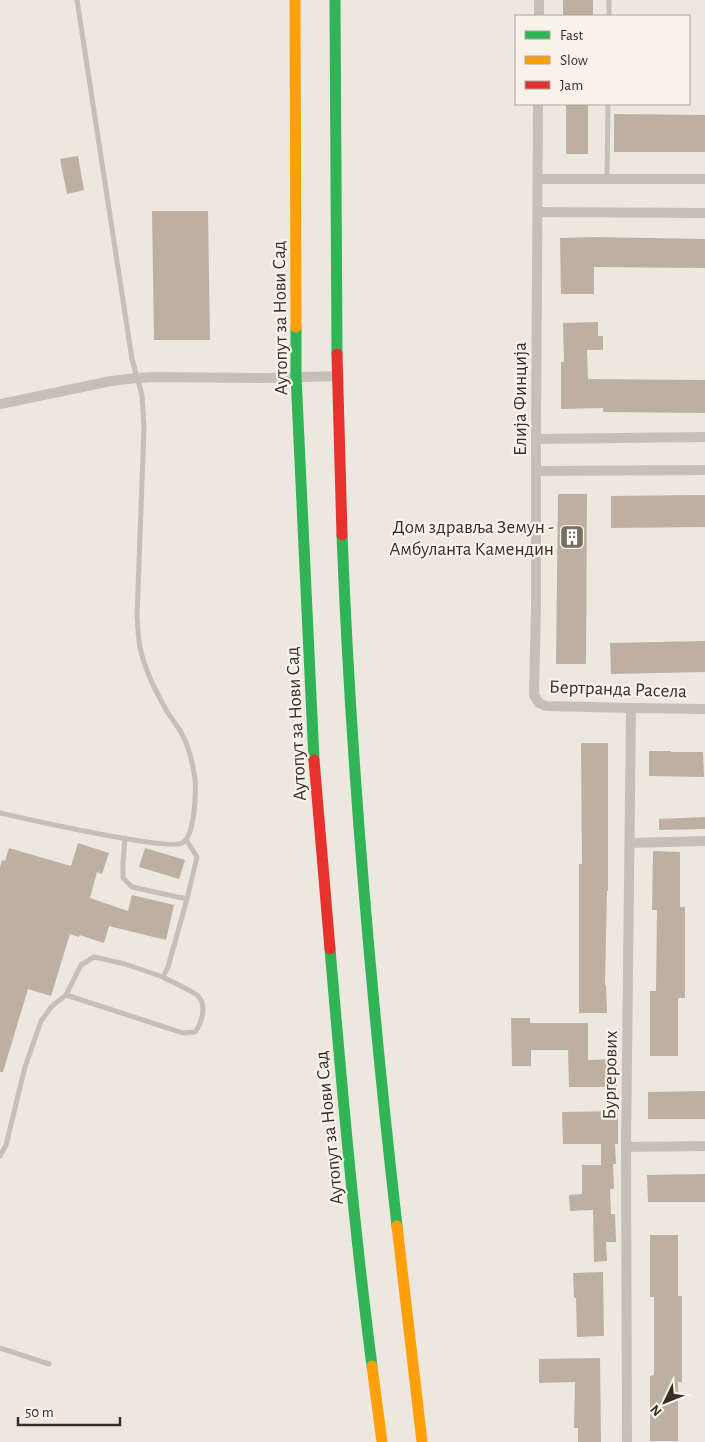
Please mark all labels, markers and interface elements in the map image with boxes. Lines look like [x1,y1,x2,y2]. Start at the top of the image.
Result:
legend [515,15,690,105]
text: Fast [560,28,584,43]
text: Slow [560,53,588,68]
text: Jam [560,78,583,93]
street label: Аутопут за Нови Сад [270,241,291,395]
street label: Елија Финција [511,342,530,456]
place label: Дом здравља Земун - Амбуланта Камендин [389,518,554,559]
building icon: Дом здравља Земун - Амбуланта Камендин [559,524,585,550]
street label: Аутопут за Нови Сад [283,646,310,802]
street label: Бертранда Расела [549,678,688,701]
street label: Бургерових [600,1030,621,1120]
street label: Аутопут за Нови Сад [312,1050,347,1206]
north arrow [640,1377,690,1427]
scale bar [18,1394,120,1426]
text: N [648,1402,665,1419]
text: 50 m [25,1405,54,1420]

